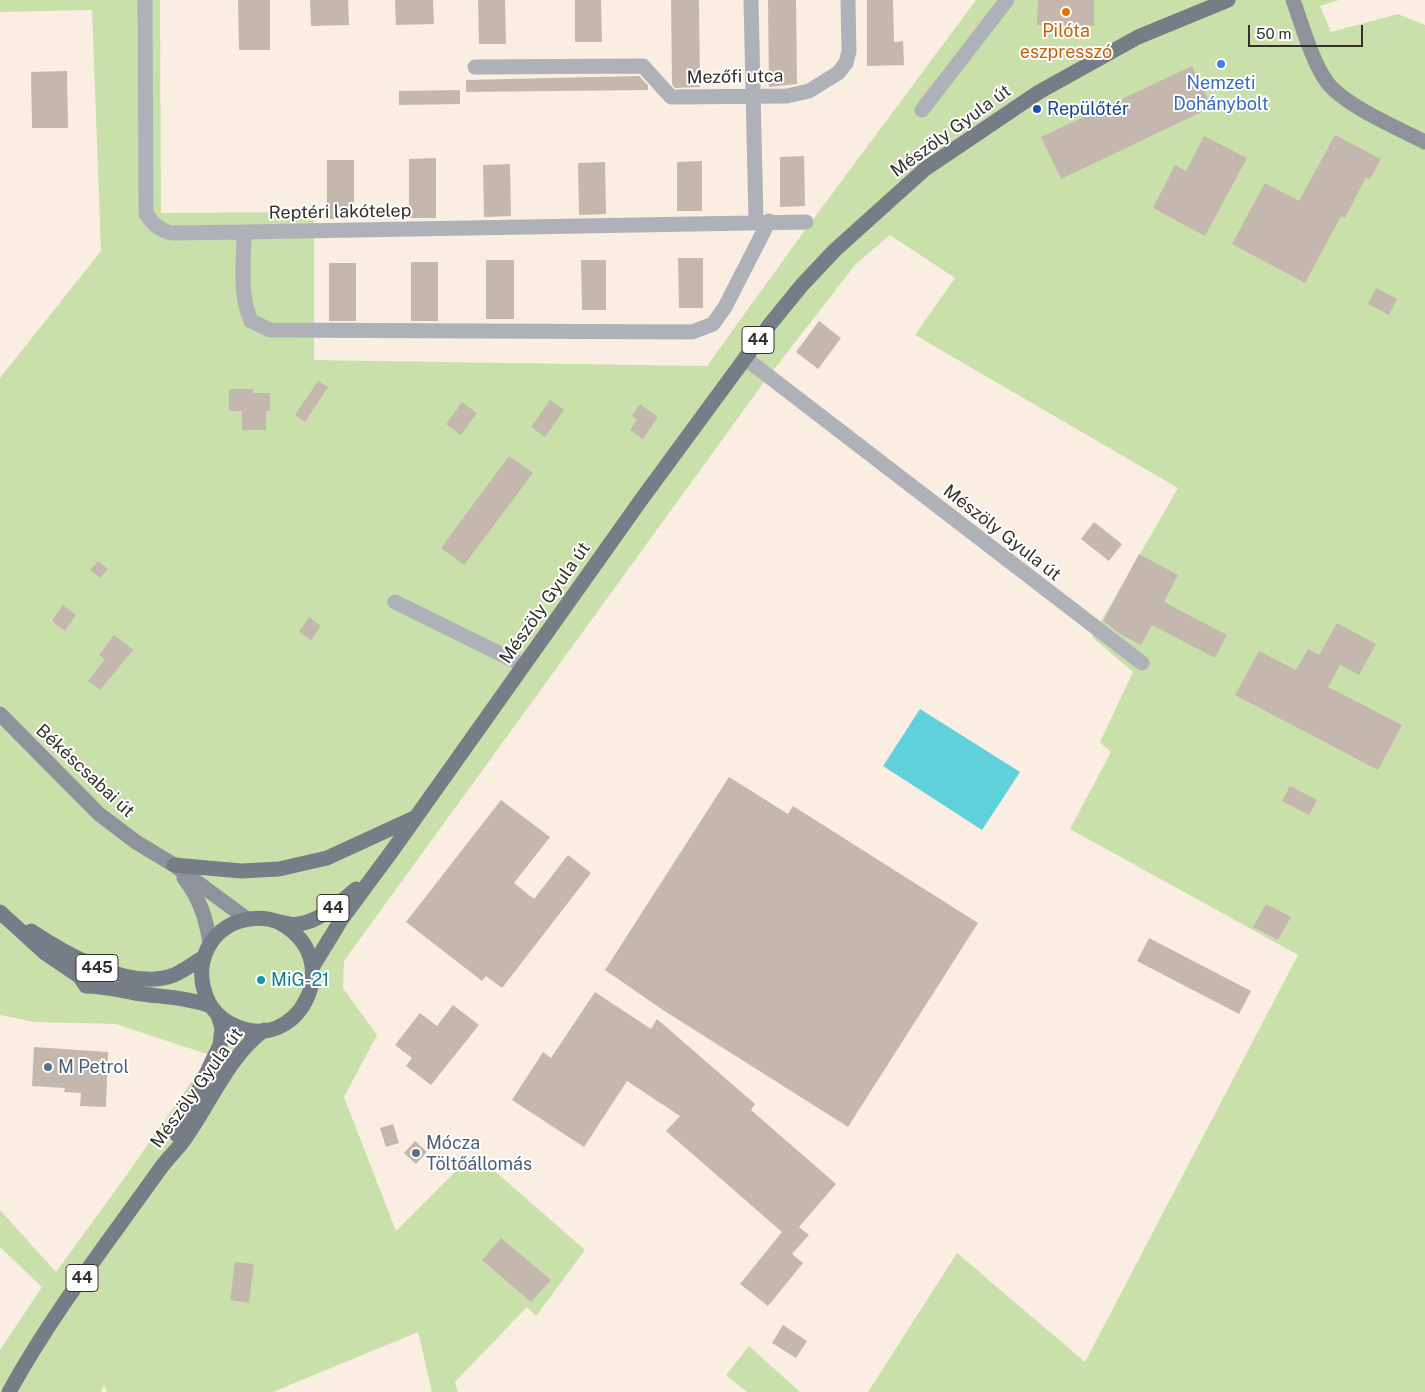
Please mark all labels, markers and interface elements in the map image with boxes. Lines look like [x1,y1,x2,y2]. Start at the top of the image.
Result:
marker: Pilóta eszpresszó [1060,6,1072,18]
scale bar [1250,15,1365,47]
place label: Pilóta eszpresszó [1020,20,1112,62]
text: 50 m [1256,25,1291,42]
marker: Nemzeti Dohánybolt [1215,58,1227,70]
street label: Mezőfi utca [686,65,784,89]
place label: Nemzeti Dohánybolt [1173,72,1269,115]
street label: Mészöly Gyula út [887,80,1015,182]
place label: Repülőtér [1047,98,1129,120]
marker: Repülőtér [1031,103,1043,115]
street label: Reptéri lakótelep [268,200,412,224]
road number: 44 [742,326,774,354]
street label: Mészöly Gyula út [939,480,1065,586]
street label: Mészöly Gyula út [495,538,595,668]
street label: Békéscsabai út [31,720,139,822]
road number: 44 [317,894,349,921]
road number: 445 [76,954,118,981]
place label: MiG-21 [271,969,329,991]
marker: MiG-21 [255,974,267,986]
street label: Mészöly Gyula út [146,1024,248,1152]
place label: M Petrol [58,1056,129,1078]
marker: M Petrol [42,1061,54,1073]
place label: Mócza Töltőállomás [426,1132,532,1174]
marker: Mócza Töltőállomás [410,1147,422,1159]
road number: 44 [66,1264,98,1292]

